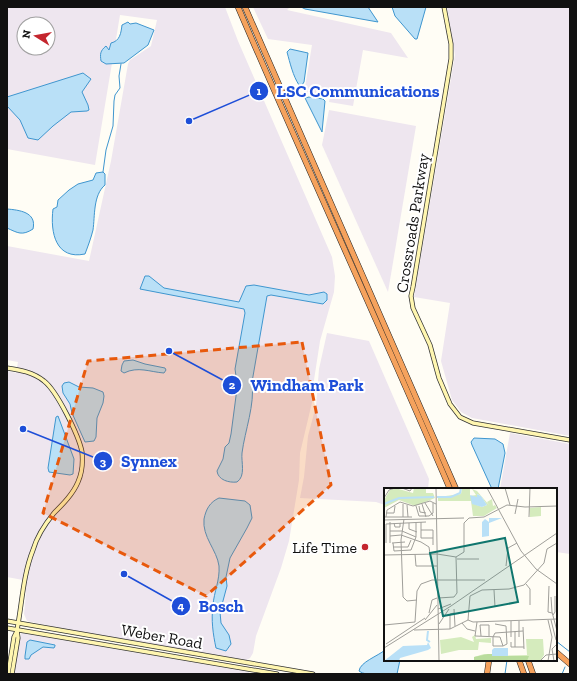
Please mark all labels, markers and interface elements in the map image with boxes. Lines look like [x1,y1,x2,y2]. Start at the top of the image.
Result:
north arrow [16,16,56,56]
text: N [19,28,34,40]
callout: LSC Communications [249,76,448,105]
text: LSC Communications [276,81,440,101]
text: 1 [257,84,262,98]
street label: Crossroads Parkway [392,151,433,294]
callout: Windham Park [222,370,371,399]
text: Windham Park [250,375,364,395]
text: 2 [229,378,236,392]
callout: Synnex [93,447,185,476]
text: Synnex [121,451,177,471]
text: 3 [100,455,107,469]
inset map [384,488,557,661]
place label: Life Time [292,538,357,557]
marker: Life Time [360,542,370,552]
callout: Bosch [171,592,252,621]
text: Bosch [198,596,244,616]
text: 4 [178,599,185,613]
street label: Weber Road [120,620,204,653]

